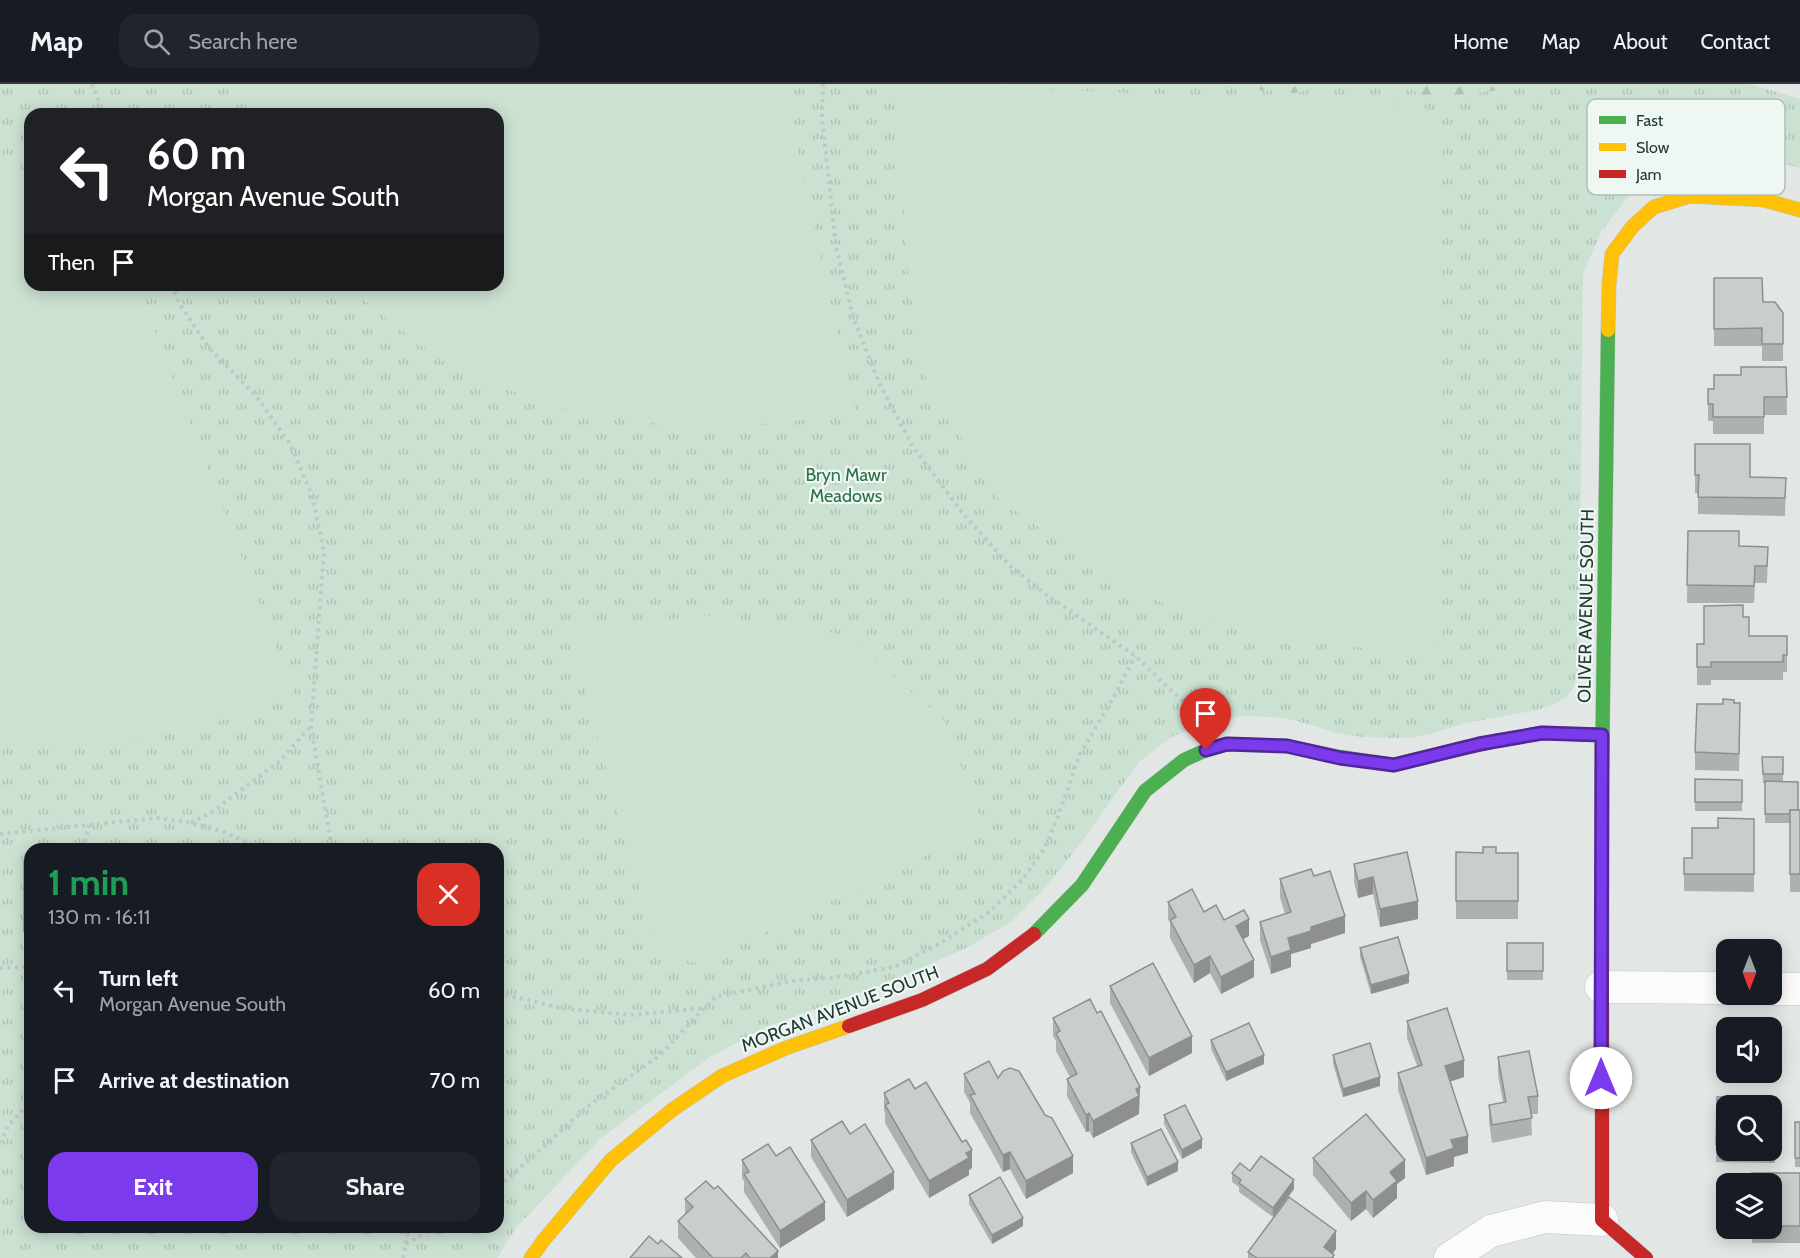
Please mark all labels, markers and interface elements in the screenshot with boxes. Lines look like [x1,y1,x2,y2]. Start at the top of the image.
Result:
search box [119,14,539,68]
text: Map [30,24,83,58]
icon: search [140,25,173,58]
text: Search here [188,28,297,55]
text: Home [1453,29,1509,54]
text: Map [1542,29,1580,54]
text: About [1613,29,1667,54]
text: Contact [1700,29,1770,54]
legend [1587,99,1785,195]
text: Fast [1636,111,1664,130]
text: 60 m [147,128,246,180]
icon: left [48,132,126,210]
text: Slow [1636,138,1670,157]
text: Jam [1635,165,1662,184]
text: Morgan Avenue South [147,180,400,213]
icon: arrive [107,246,140,279]
text: Then [48,249,95,276]
park label: Bryn Mawr Meadows [805,464,887,507]
street label: OLIVER AVENUE SOUTH [1573,509,1599,703]
pin [1180,688,1231,750]
icon: arrive [1189,697,1222,730]
text: 1 min [48,860,129,904]
button: close [417,863,480,926]
text: 130 m · 16:11 [48,905,150,929]
north arrow [1716,939,1782,1005]
map controls [1716,939,1782,1239]
street label: MORGAN AVENUE SOUTH [738,961,942,1057]
text: Turn left [99,965,178,992]
icon: left [48,974,81,1007]
text: 60 m [428,977,480,1004]
text: Morgan Avenue South [99,992,286,1016]
button: sound [1716,1017,1782,1083]
position arrow [1569,1046,1633,1110]
icon: arrive [48,1064,81,1097]
text: Arrive at destination [99,1067,289,1094]
text: 70 m [430,1067,480,1094]
button: search [1716,1095,1782,1161]
button: Exit [48,1152,258,1221]
button: Share [270,1152,480,1221]
button: layers [1716,1173,1782,1239]

